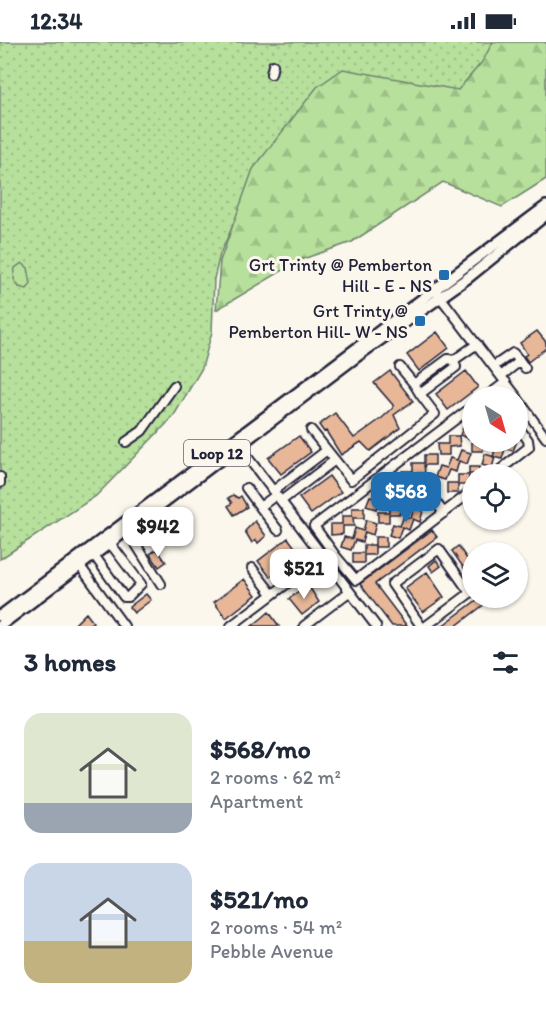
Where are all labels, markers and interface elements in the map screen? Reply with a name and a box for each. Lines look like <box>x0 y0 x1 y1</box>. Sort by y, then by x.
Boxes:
text: 12:34 <box>30 8 82 35</box>
place label: Grt Trinty @ Pemberton Hill - E - NS <box>249 254 432 297</box>
marker: Grt Trinty @ Pemberton Hill - E - NS <box>437 268 451 282</box>
place label: Grt Trinty @ Pemberton Hill- W - NS <box>228 300 408 343</box>
marker: Grt Trinty @ Pemberton Hill- W - NS <box>413 314 427 328</box>
north arrow <box>462 386 528 452</box>
map controls <box>462 386 528 608</box>
road number: Loop 12 <box>184 440 250 466</box>
button: locate <box>462 464 528 530</box>
pin: $568 <box>370 472 442 523</box>
text: $568 <box>385 479 427 503</box>
pin: $942 <box>122 507 194 558</box>
text: $942 <box>136 514 180 538</box>
button: layers <box>462 542 528 608</box>
pin: $521 <box>268 549 340 600</box>
text: $521 <box>284 556 324 580</box>
text: 3 homes <box>24 646 116 678</box>
icon: filters <box>489 646 522 679</box>
text: $568/mo <box>210 733 311 765</box>
icon: home <box>72 737 144 809</box>
text: 2 rooms · 62 m² <box>210 765 341 789</box>
text: Apartment <box>210 789 303 813</box>
text: $521/mo <box>210 883 309 915</box>
icon: home <box>72 887 144 959</box>
text: 2 rooms · 54 m² <box>210 915 342 939</box>
text: Pebble Avenue <box>210 939 333 963</box>

